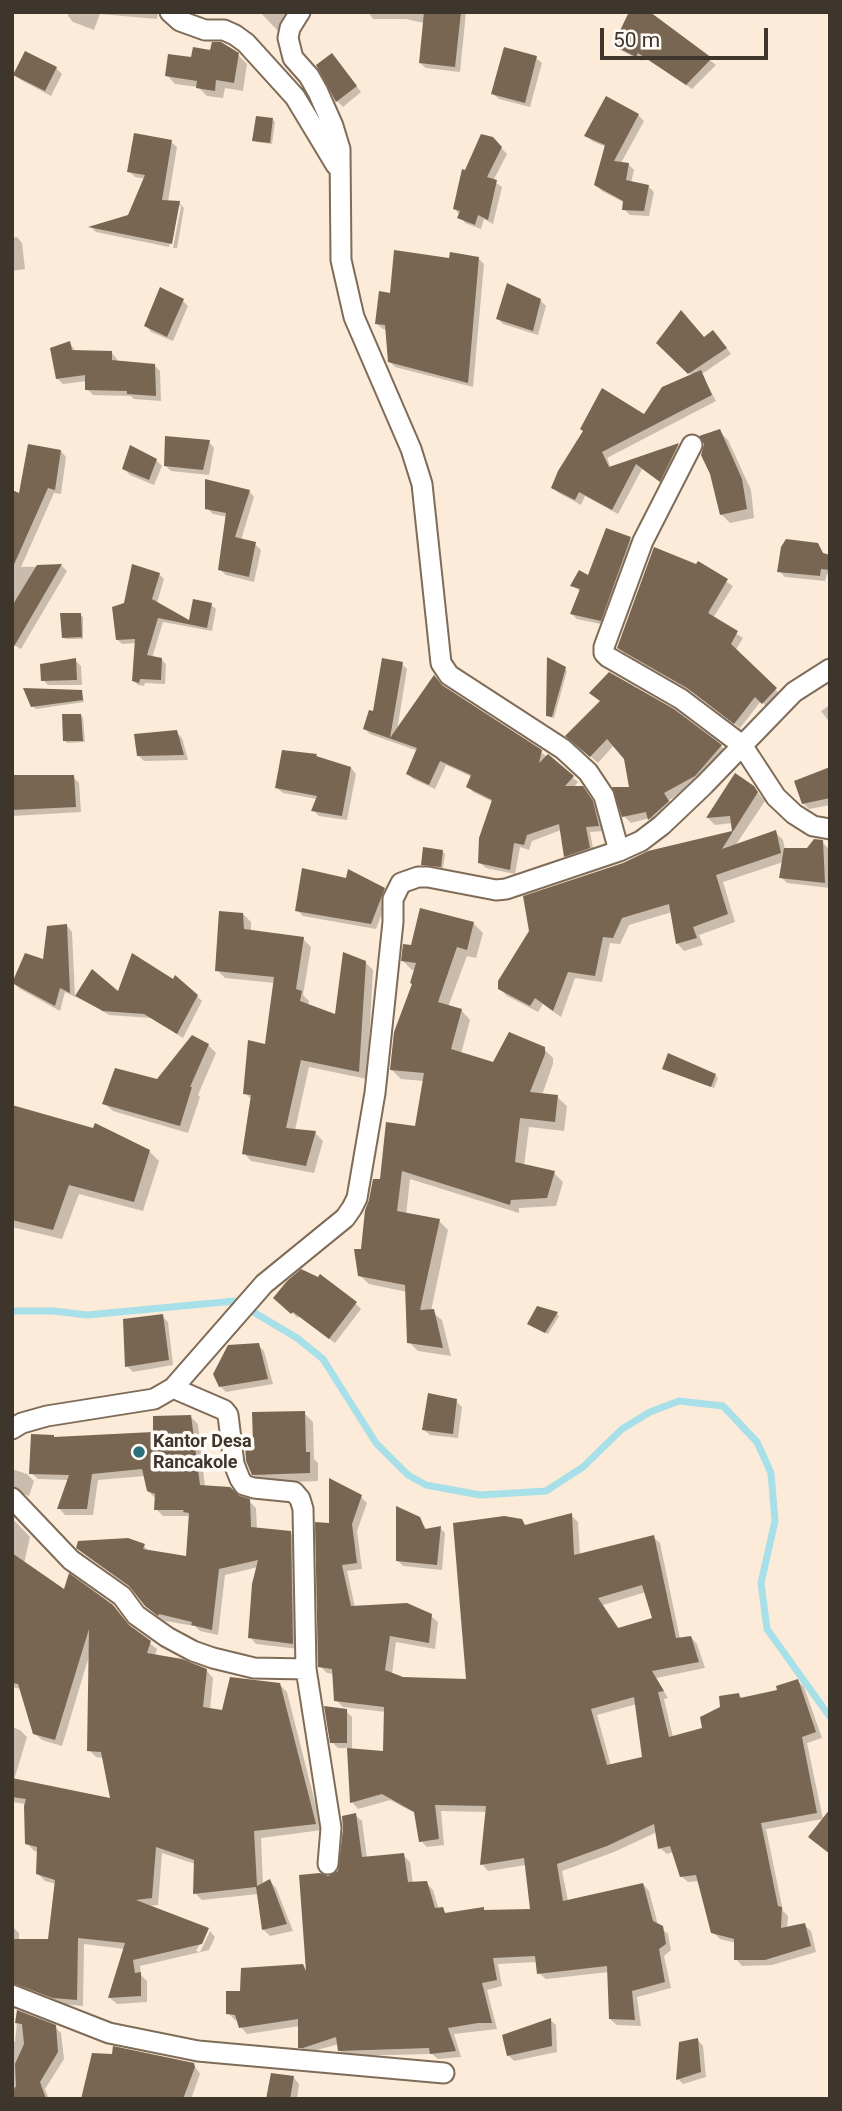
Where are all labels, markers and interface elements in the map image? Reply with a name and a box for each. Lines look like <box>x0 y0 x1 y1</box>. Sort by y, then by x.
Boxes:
scale bar <box>604 14 772 58</box>
text: 50 m <box>613 28 660 52</box>
place label: Kantor Desa Rancakole <box>153 1431 252 1474</box>
marker: Kantor Desa Rancakole <box>131 1444 147 1460</box>

